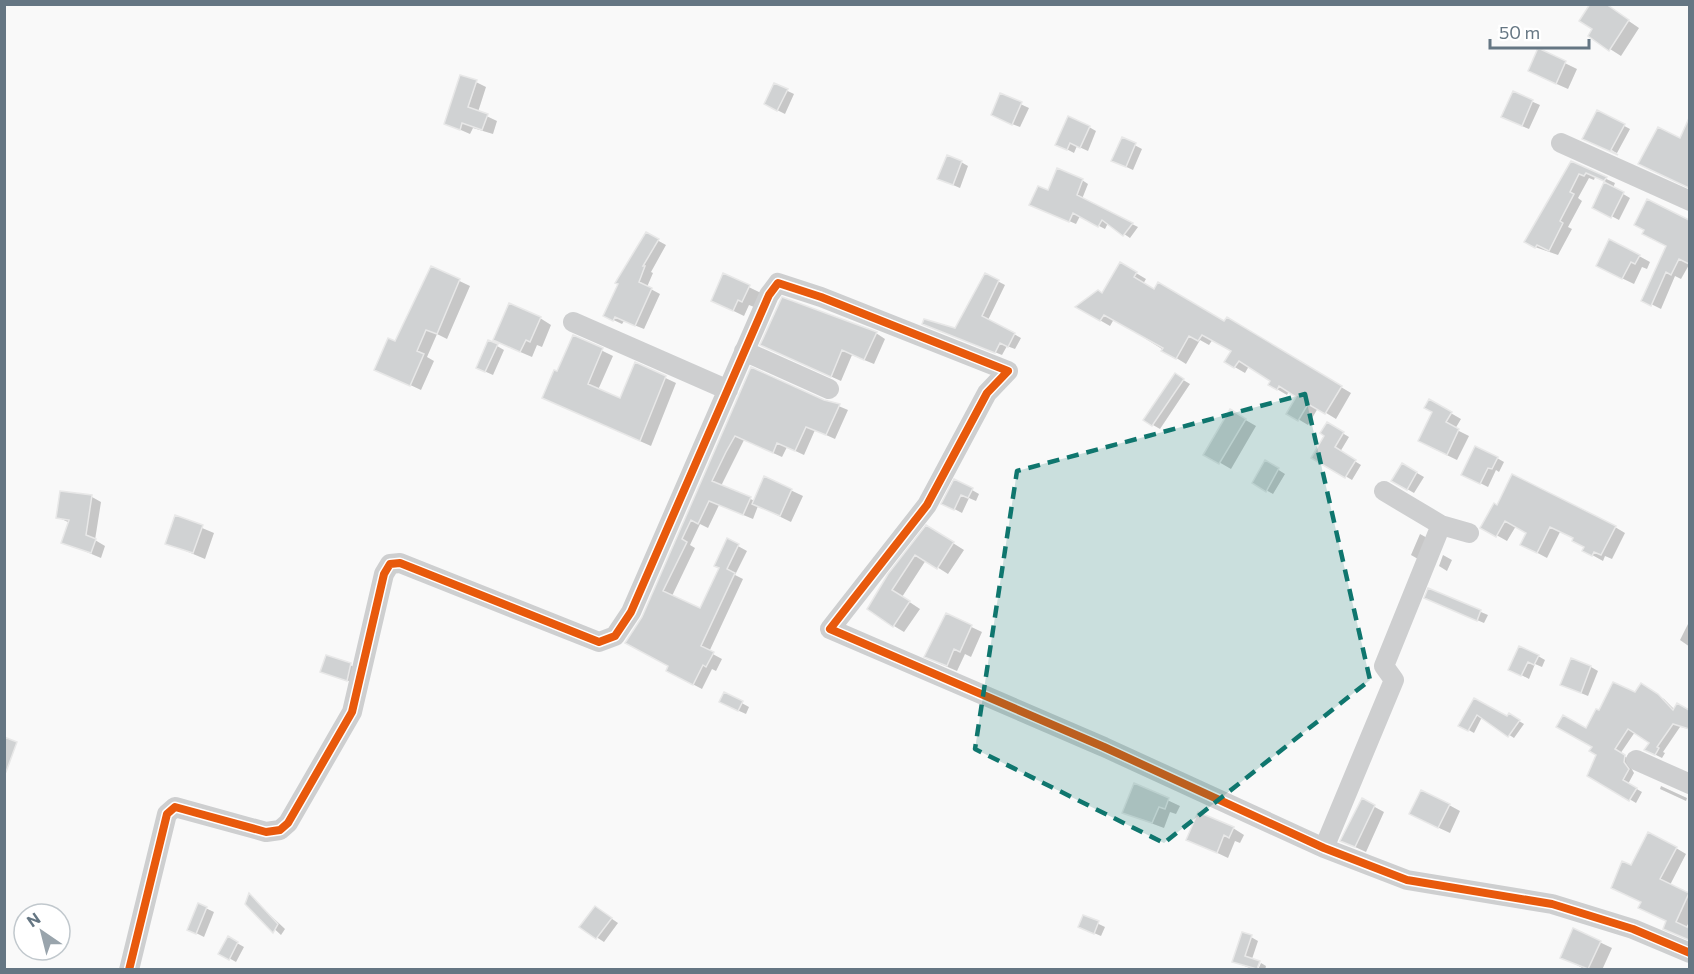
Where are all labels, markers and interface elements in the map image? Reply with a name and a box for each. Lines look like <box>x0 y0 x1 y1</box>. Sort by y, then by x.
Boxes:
scale bar <box>1490 12 1589 50</box>
text: 50 m <box>1499 21 1540 43</box>
north arrow <box>12 902 72 962</box>
text: N <box>23 908 43 931</box>

